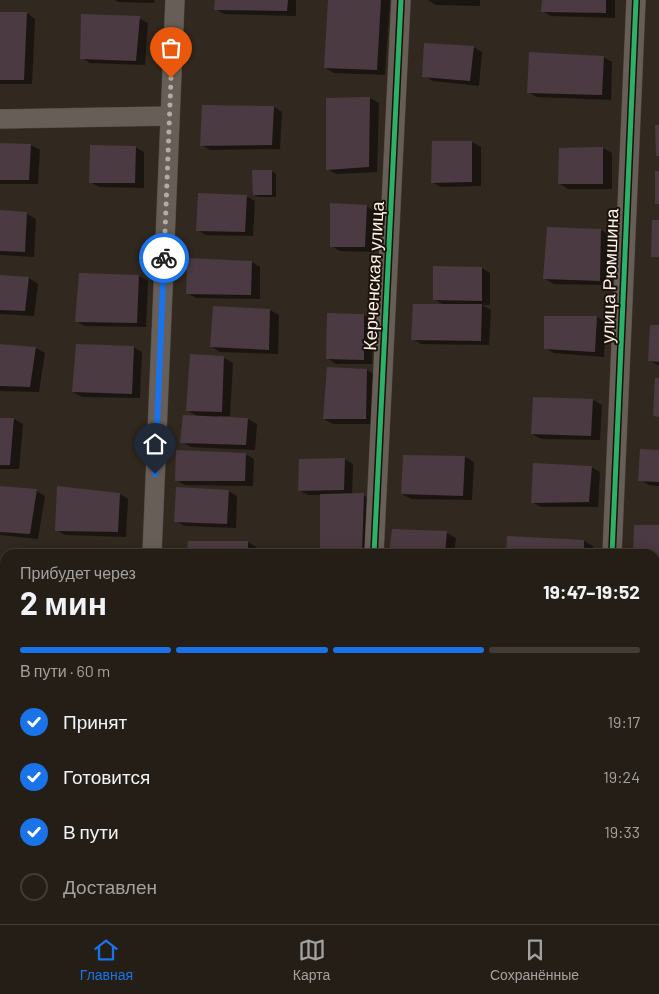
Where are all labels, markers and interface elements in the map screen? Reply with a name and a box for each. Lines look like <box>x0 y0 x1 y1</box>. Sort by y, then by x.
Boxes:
pin <box>150 27 192 78</box>
icon: bag <box>157 34 185 62</box>
street label: Керченская улица <box>358 200 388 351</box>
street label: улица Рюмшина <box>596 207 622 344</box>
courier <box>139 233 189 283</box>
icon: bike <box>150 244 178 272</box>
pin <box>134 423 176 474</box>
icon: home <box>141 430 169 458</box>
text: Прибудет через <box>20 563 136 582</box>
text: 19:47–19:52 <box>543 580 640 603</box>
text: 2 мин <box>20 583 107 621</box>
text: В пути · 60 m <box>20 661 110 680</box>
icon: check <box>20 708 48 736</box>
text: Принят <box>63 710 127 733</box>
text: 19:17 <box>607 712 640 731</box>
icon: check <box>20 763 48 791</box>
text: Готовится <box>63 765 150 788</box>
text: 19:24 <box>603 767 640 786</box>
icon: check <box>20 818 48 846</box>
text: В пути <box>63 820 119 843</box>
text: 19:33 <box>604 822 640 841</box>
text: Доставлен <box>63 875 157 898</box>
tab: Главная <box>80 936 133 983</box>
tab: Карта <box>293 936 330 983</box>
tab: Сохранённые <box>490 936 579 983</box>

